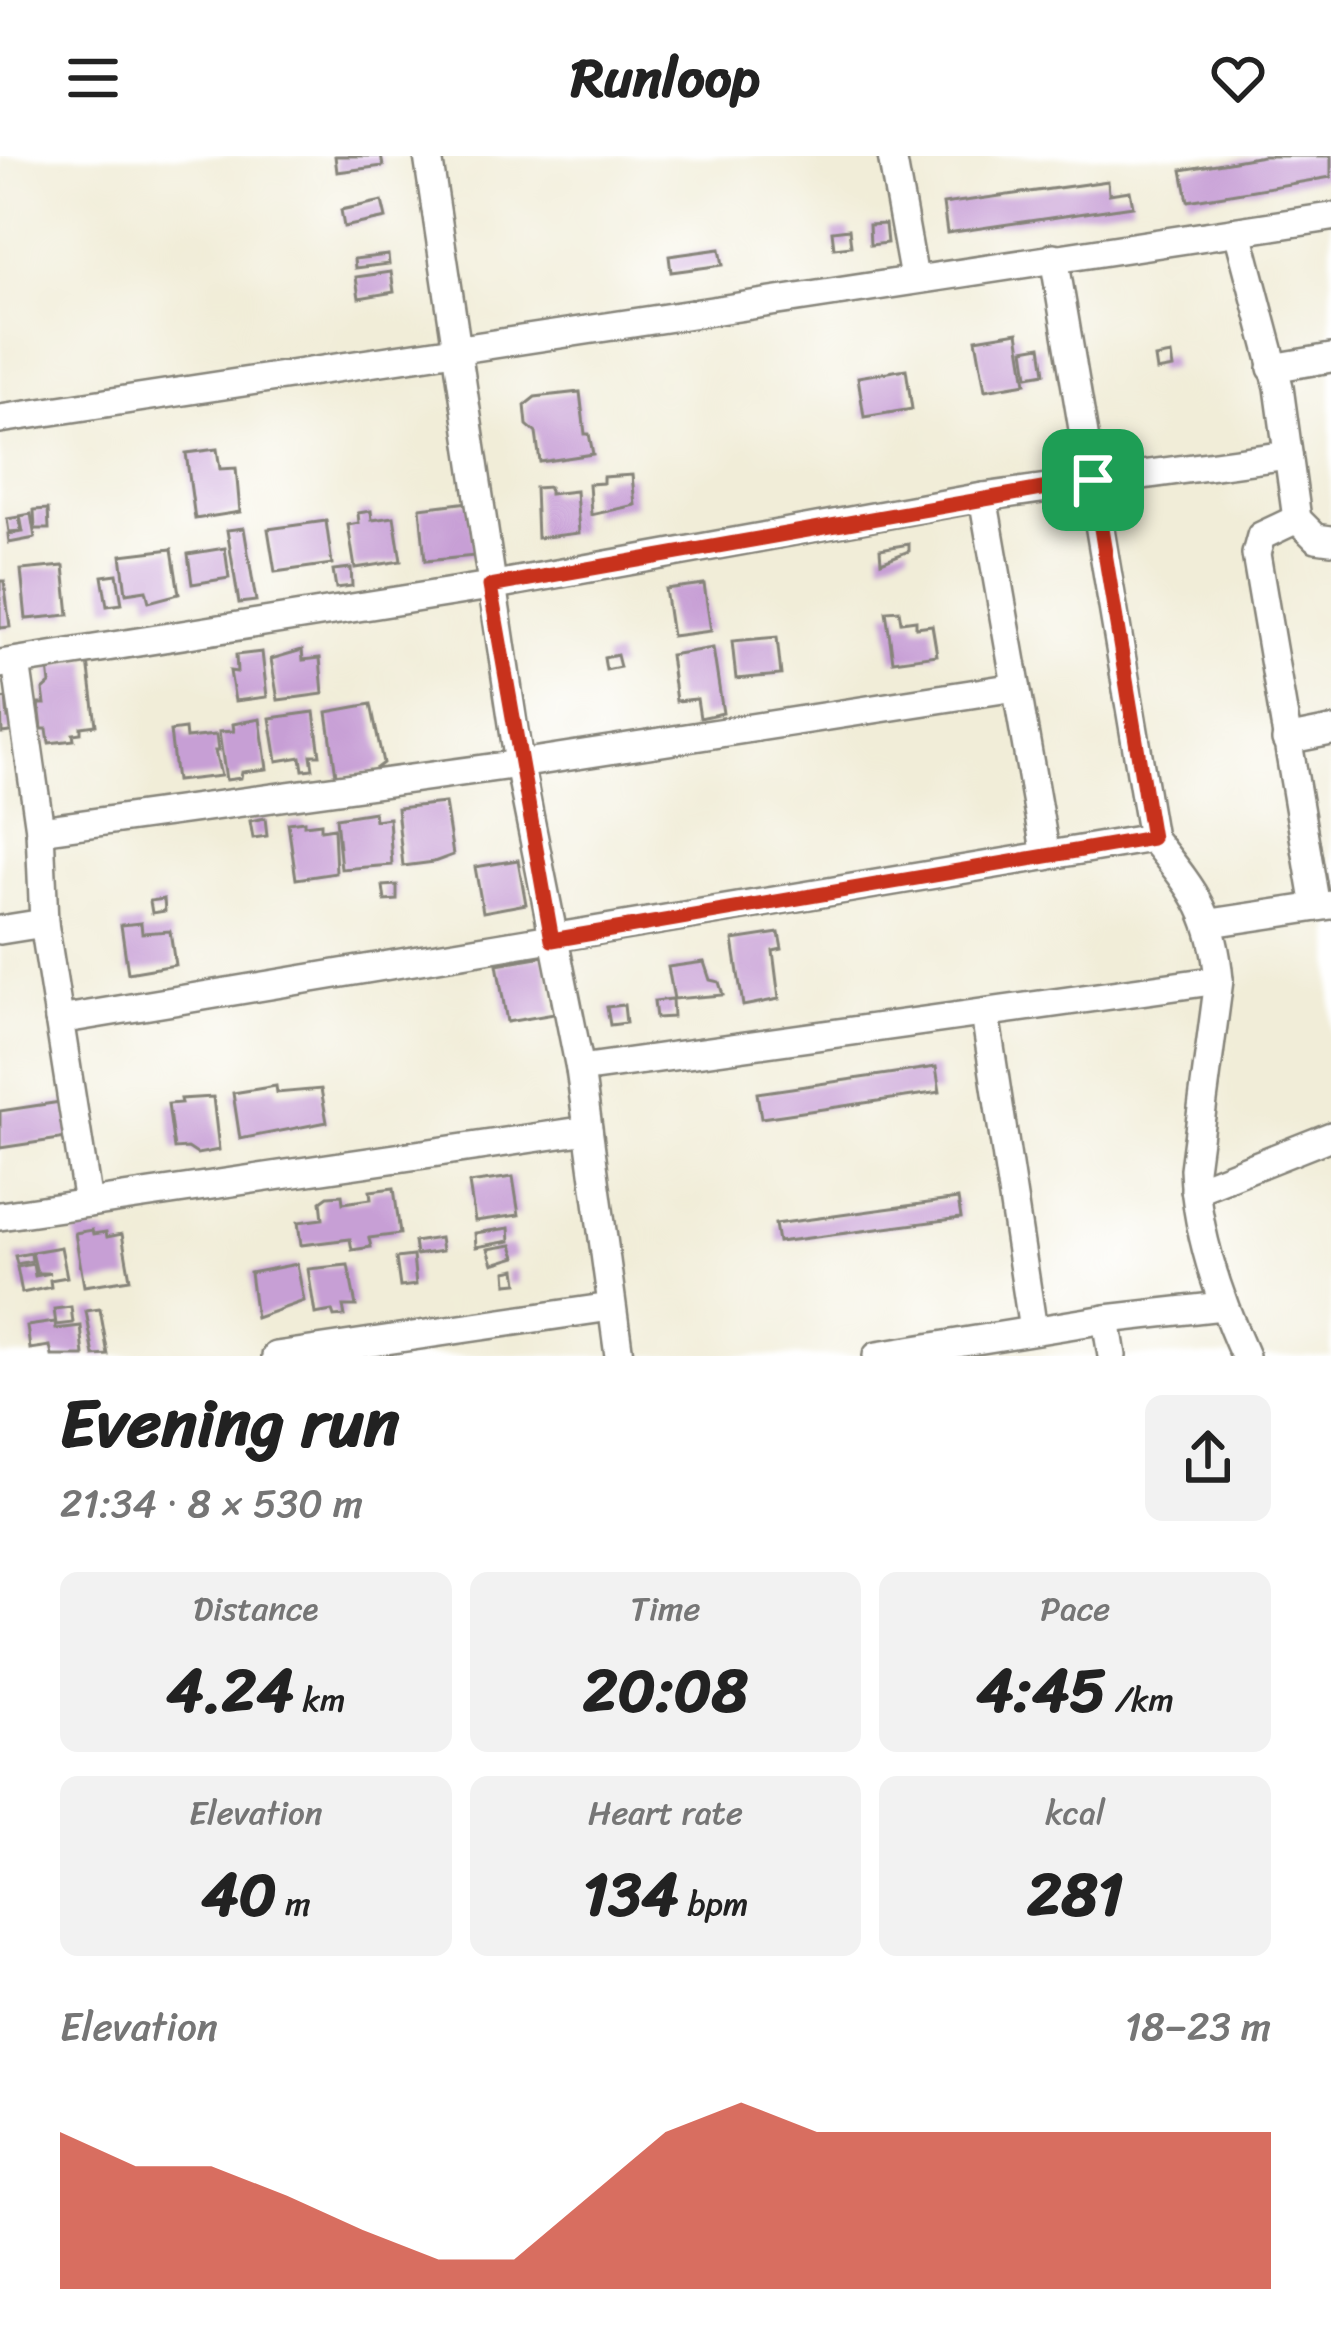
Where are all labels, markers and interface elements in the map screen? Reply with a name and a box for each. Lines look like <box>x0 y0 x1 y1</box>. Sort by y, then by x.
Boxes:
text: Runloop <box>571 30 760 126</box>
icon: menu <box>60 45 126 111</box>
icon: heart <box>1205 45 1271 111</box>
pin <box>1042 429 1144 531</box>
icon: arrive <box>1060 447 1126 513</box>
text: Evening run <box>60 1365 400 1482</box>
button: share <box>1145 1395 1271 1521</box>
text: 21:34 · 8 × 530 m <box>60 1469 363 1538</box>
text: Distance <box>193 1580 318 1638</box>
text: Time <box>631 1580 700 1638</box>
text: Pace <box>1040 1580 1110 1638</box>
text: 4.24 <box>166 1638 294 1744</box>
text: 20:08 <box>583 1638 748 1744</box>
text: 4:45 <box>976 1638 1106 1744</box>
text: km <box>294 1671 345 1729</box>
text: /km <box>1106 1671 1174 1729</box>
text: Elevation <box>189 1784 323 1842</box>
text: Heart rate <box>588 1784 743 1842</box>
text: kcal <box>1045 1784 1105 1842</box>
text: 40 <box>201 1842 277 1948</box>
text: 134 <box>583 1842 679 1948</box>
text: 281 <box>1027 1842 1123 1948</box>
text: m <box>277 1875 311 1933</box>
text: bpm <box>679 1875 748 1933</box>
text: Elevation <box>60 1992 218 2061</box>
text: 18–23 m <box>1125 1992 1271 2061</box>

